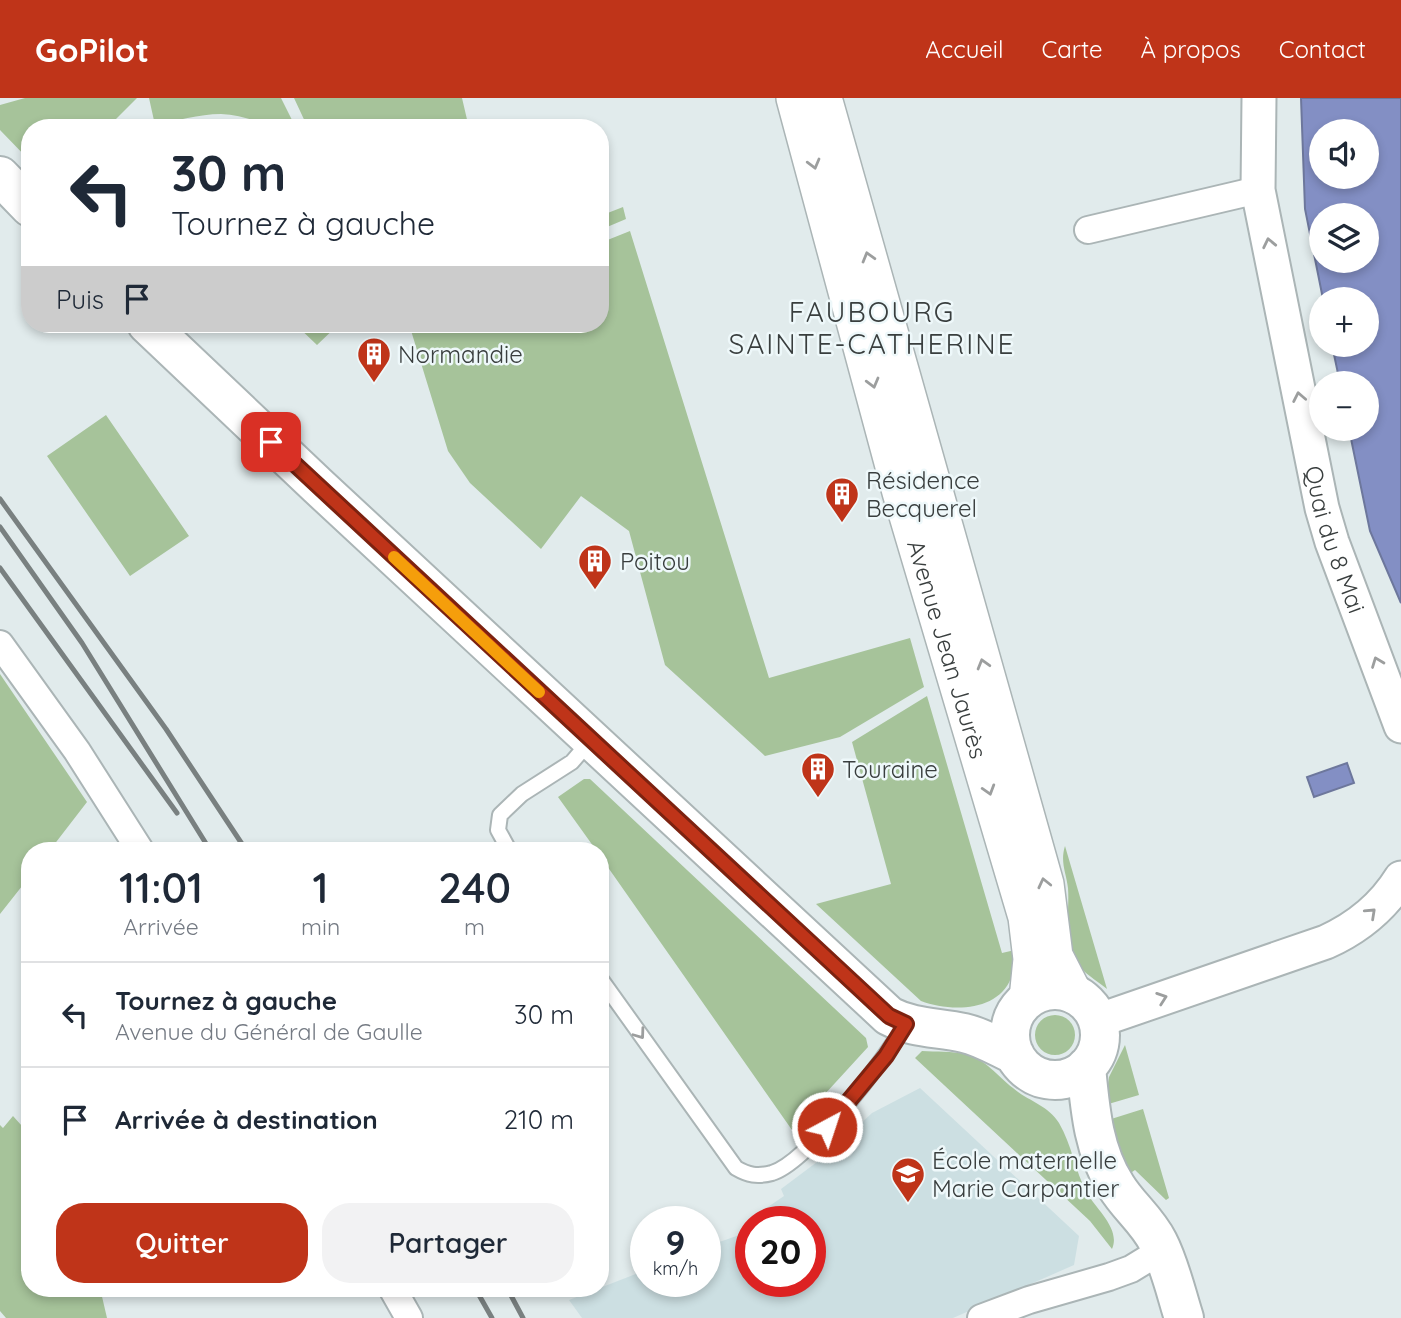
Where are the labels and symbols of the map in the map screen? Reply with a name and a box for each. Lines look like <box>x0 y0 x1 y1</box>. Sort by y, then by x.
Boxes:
one-way arrow <box>805 157 820 169</box>
one-way arrow <box>1262 237 1277 249</box>
one-way arrow <box>862 251 876 263</box>
district label: FAUBOURG SAINTE-CATHERINE <box>729 294 1016 361</box>
building icon: Normandie <box>355 335 393 384</box>
place label: Normandie <box>398 339 523 369</box>
one-way arrow <box>865 377 879 389</box>
one-way arrow <box>1293 391 1308 403</box>
pin <box>241 412 301 472</box>
street label: Quai du 8 Mai <box>1299 463 1372 617</box>
place label: Résidence Becquerel <box>866 465 980 523</box>
building icon: Résidence Becquerel <box>823 475 861 524</box>
street label: Avenue Jean Jaurès <box>901 536 994 762</box>
building icon: Poitou <box>576 542 614 591</box>
place label: Poitou <box>620 546 690 576</box>
one-way arrow <box>1371 656 1385 668</box>
one-way arrow <box>976 659 991 671</box>
building icon: Touraine <box>799 750 837 799</box>
place label: Touraine <box>842 754 938 784</box>
one-way arrow <box>981 784 996 796</box>
one-way arrow <box>1038 878 1052 890</box>
one-way arrow <box>1363 909 1376 921</box>
one-way arrow <box>1155 992 1167 1006</box>
one-way arrow <box>632 1026 644 1039</box>
position arrow <box>790 1090 864 1164</box>
place label: École maternelle Marie Carpantier <box>932 1145 1119 1203</box>
school or university icon: École maternelle Marie Carpantier <box>889 1155 927 1204</box>
speed limit sign: 20 <box>735 1206 826 1297</box>

